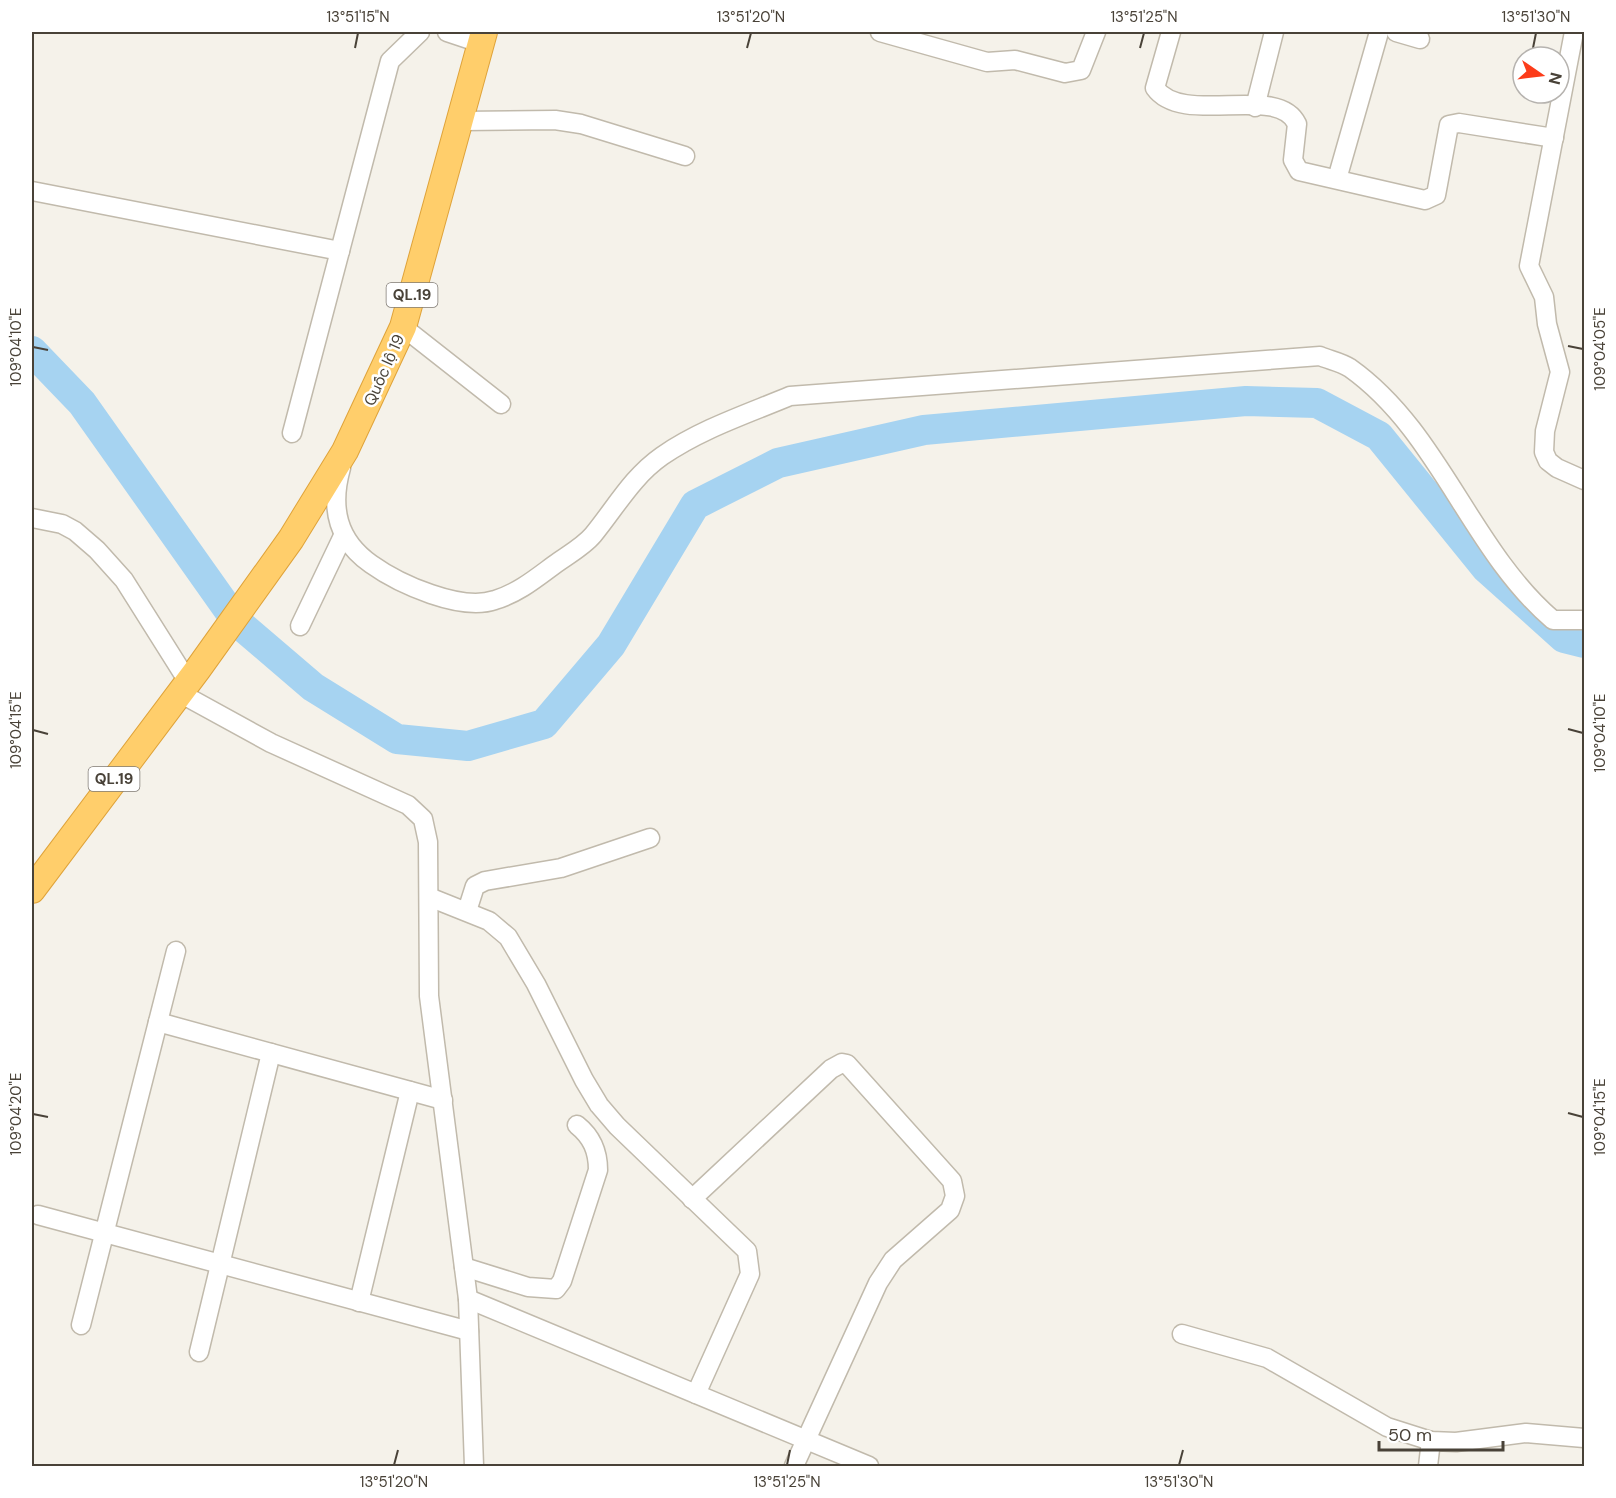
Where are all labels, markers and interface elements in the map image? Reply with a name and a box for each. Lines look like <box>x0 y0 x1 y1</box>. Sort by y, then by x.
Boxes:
text: 13°51'15"N <box>326 7 390 27</box>
text: 13°51'20"N <box>717 7 785 27</box>
text: 13°51'25"N <box>1110 7 1178 27</box>
text: 13°51'30"N <box>1502 7 1570 27</box>
north arrow <box>1511 45 1571 105</box>
text: N <box>1543 70 1567 87</box>
road number: QL.19 <box>386 283 438 307</box>
text: 109°04'10"E <box>6 307 26 387</box>
text: 109°04'05"E <box>1590 307 1610 391</box>
street label: Quốc lộ 19 <box>359 331 409 409</box>
text: 109°04'15"E <box>6 691 26 769</box>
text: 109°04'10"E <box>1590 693 1610 773</box>
road number: QL.19 <box>88 767 140 791</box>
text: 109°04'20"E <box>6 1073 26 1155</box>
text: 109°04'15"E <box>1590 1078 1610 1156</box>
scale bar <box>1379 1414 1504 1452</box>
text: 50 m <box>1388 1423 1432 1447</box>
text: 13°51'20"N <box>360 1472 428 1492</box>
text: 13°51'25"N <box>753 1472 821 1492</box>
text: 13°51'30"N <box>1145 1472 1213 1492</box>

